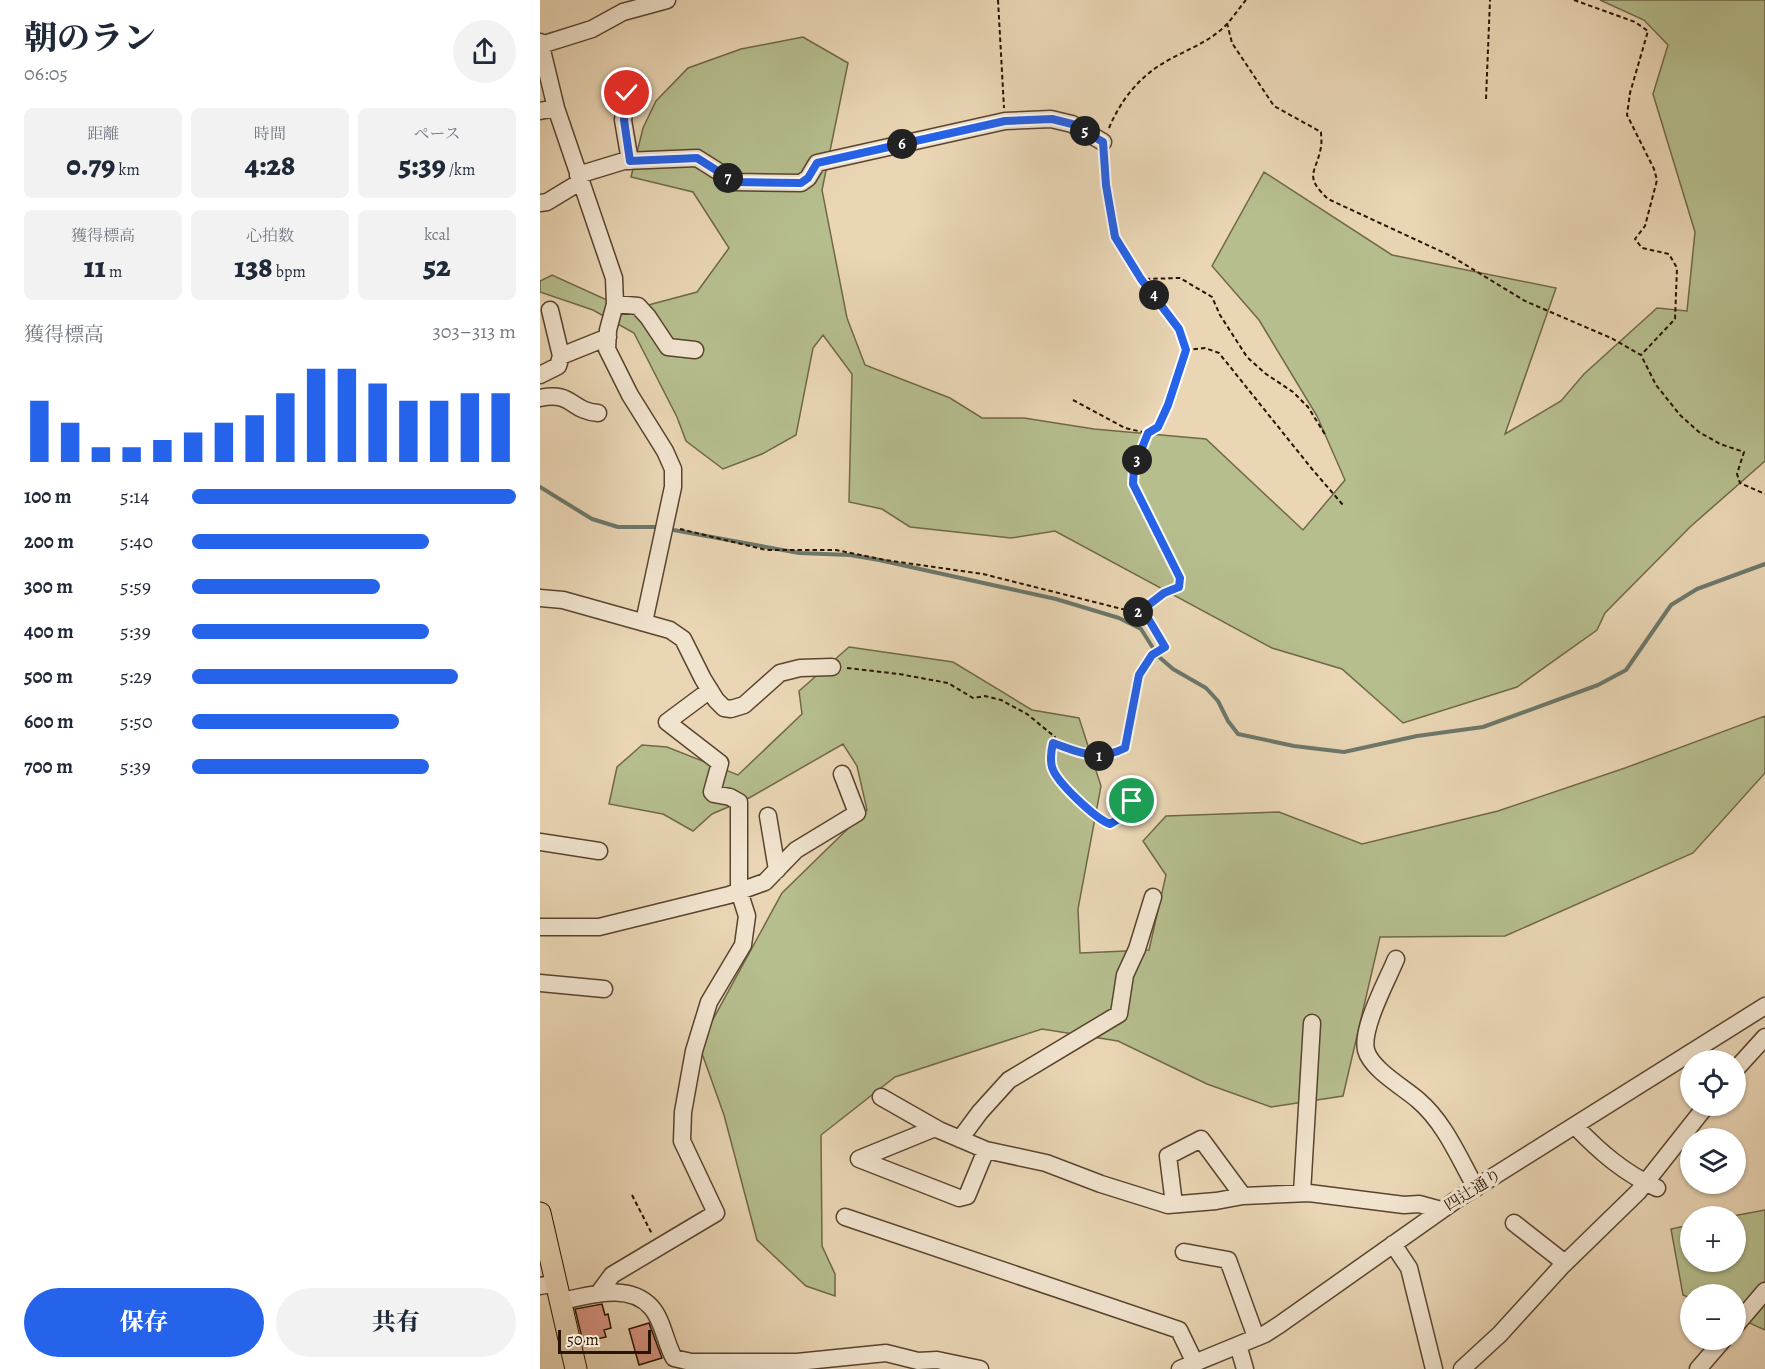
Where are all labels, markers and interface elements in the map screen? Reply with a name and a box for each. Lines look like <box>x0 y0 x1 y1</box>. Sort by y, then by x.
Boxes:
text: 朝のラン <box>24 15 156 60</box>
button: share <box>453 20 516 83</box>
text: 06:05 <box>24 60 68 87</box>
pin <box>601 67 652 118</box>
icon: check <box>610 76 643 109</box>
pin: 5 <box>1070 116 1100 146</box>
text: 5 <box>1082 120 1088 142</box>
text: 距離 <box>87 123 119 145</box>
text: 時間 <box>254 123 286 145</box>
text: ペース <box>413 123 461 145</box>
pin: 6 <box>887 129 917 159</box>
text: 6 <box>898 133 906 155</box>
text: 0.79 <box>66 145 115 185</box>
text: 4:28 <box>245 145 295 185</box>
text: 5:39 <box>399 145 446 185</box>
text: km <box>115 159 140 181</box>
text: /km <box>446 159 475 181</box>
pin: 7 <box>713 163 743 193</box>
text: 7 <box>725 167 731 189</box>
text: kcal <box>424 224 450 246</box>
text: 獲得標高 <box>71 225 135 247</box>
text: 心拍数 <box>246 225 294 247</box>
text: 52 <box>423 246 451 286</box>
text: 11 <box>84 247 106 287</box>
text: 138 <box>234 247 273 287</box>
text: m <box>106 261 122 283</box>
text: bpm <box>273 261 306 283</box>
pin: 4 <box>1139 280 1169 310</box>
text: 4 <box>1150 284 1158 306</box>
text: 303–313 m <box>432 318 516 345</box>
text: 獲得標高 <box>24 321 104 348</box>
pin: 3 <box>1122 445 1152 475</box>
text: 3 <box>1134 449 1140 471</box>
text: 100 m <box>24 483 72 510</box>
text: 5:14 <box>120 483 149 510</box>
text: 200 m <box>24 528 74 555</box>
text: 5:40 <box>120 528 153 555</box>
text: 300 m <box>24 573 73 600</box>
text: 5:59 <box>120 573 151 600</box>
pin: 2 <box>1123 597 1153 627</box>
text: 2 <box>1134 601 1142 623</box>
text: 400 m <box>24 618 74 645</box>
text: 5:39 <box>120 618 151 645</box>
text: 500 m <box>24 663 73 690</box>
text: 5:29 <box>120 663 152 690</box>
text: 600 m <box>24 708 74 735</box>
text: 5:50 <box>120 708 153 735</box>
pin: 1 <box>1084 741 1114 771</box>
text: 1 <box>1096 745 1102 767</box>
text: 700 m <box>24 753 73 780</box>
text: 5:39 <box>120 753 151 780</box>
pin <box>1106 775 1157 826</box>
icon: arrive <box>1115 784 1148 817</box>
map controls <box>1680 1050 1746 1350</box>
button: locate <box>1680 1050 1746 1116</box>
button: layers <box>1680 1128 1746 1194</box>
street label: 四辻通り <box>1440 1164 1506 1216</box>
button: + <box>1680 1206 1746 1272</box>
button: − <box>1680 1284 1746 1350</box>
button: 保存 <box>24 1288 264 1357</box>
button: 共有 <box>276 1288 516 1357</box>
scale bar <box>558 1327 651 1354</box>
text: 50 m <box>567 1329 599 1351</box>

